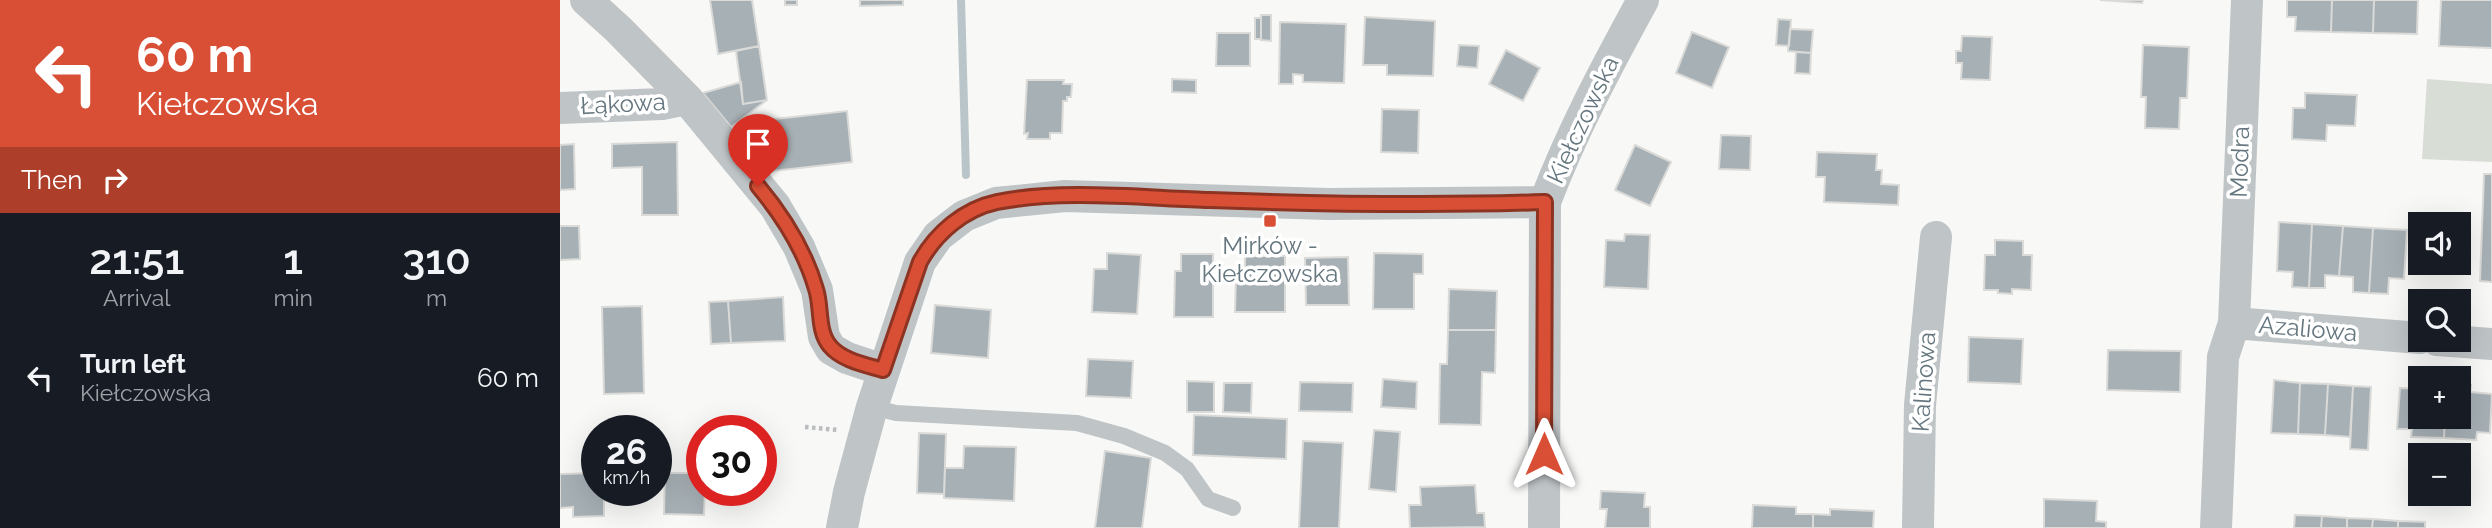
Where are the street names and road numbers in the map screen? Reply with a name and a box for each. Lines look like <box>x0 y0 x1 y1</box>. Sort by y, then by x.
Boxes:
street label: Kiełczowska <box>1540 52 1625 188</box>
street label: Łąkowa <box>580 87 666 120</box>
street label: Modra <box>2224 126 2255 198</box>
street label: Azaliowa <box>2257 310 2359 347</box>
street label: Kalinowa <box>1906 331 1941 433</box>

